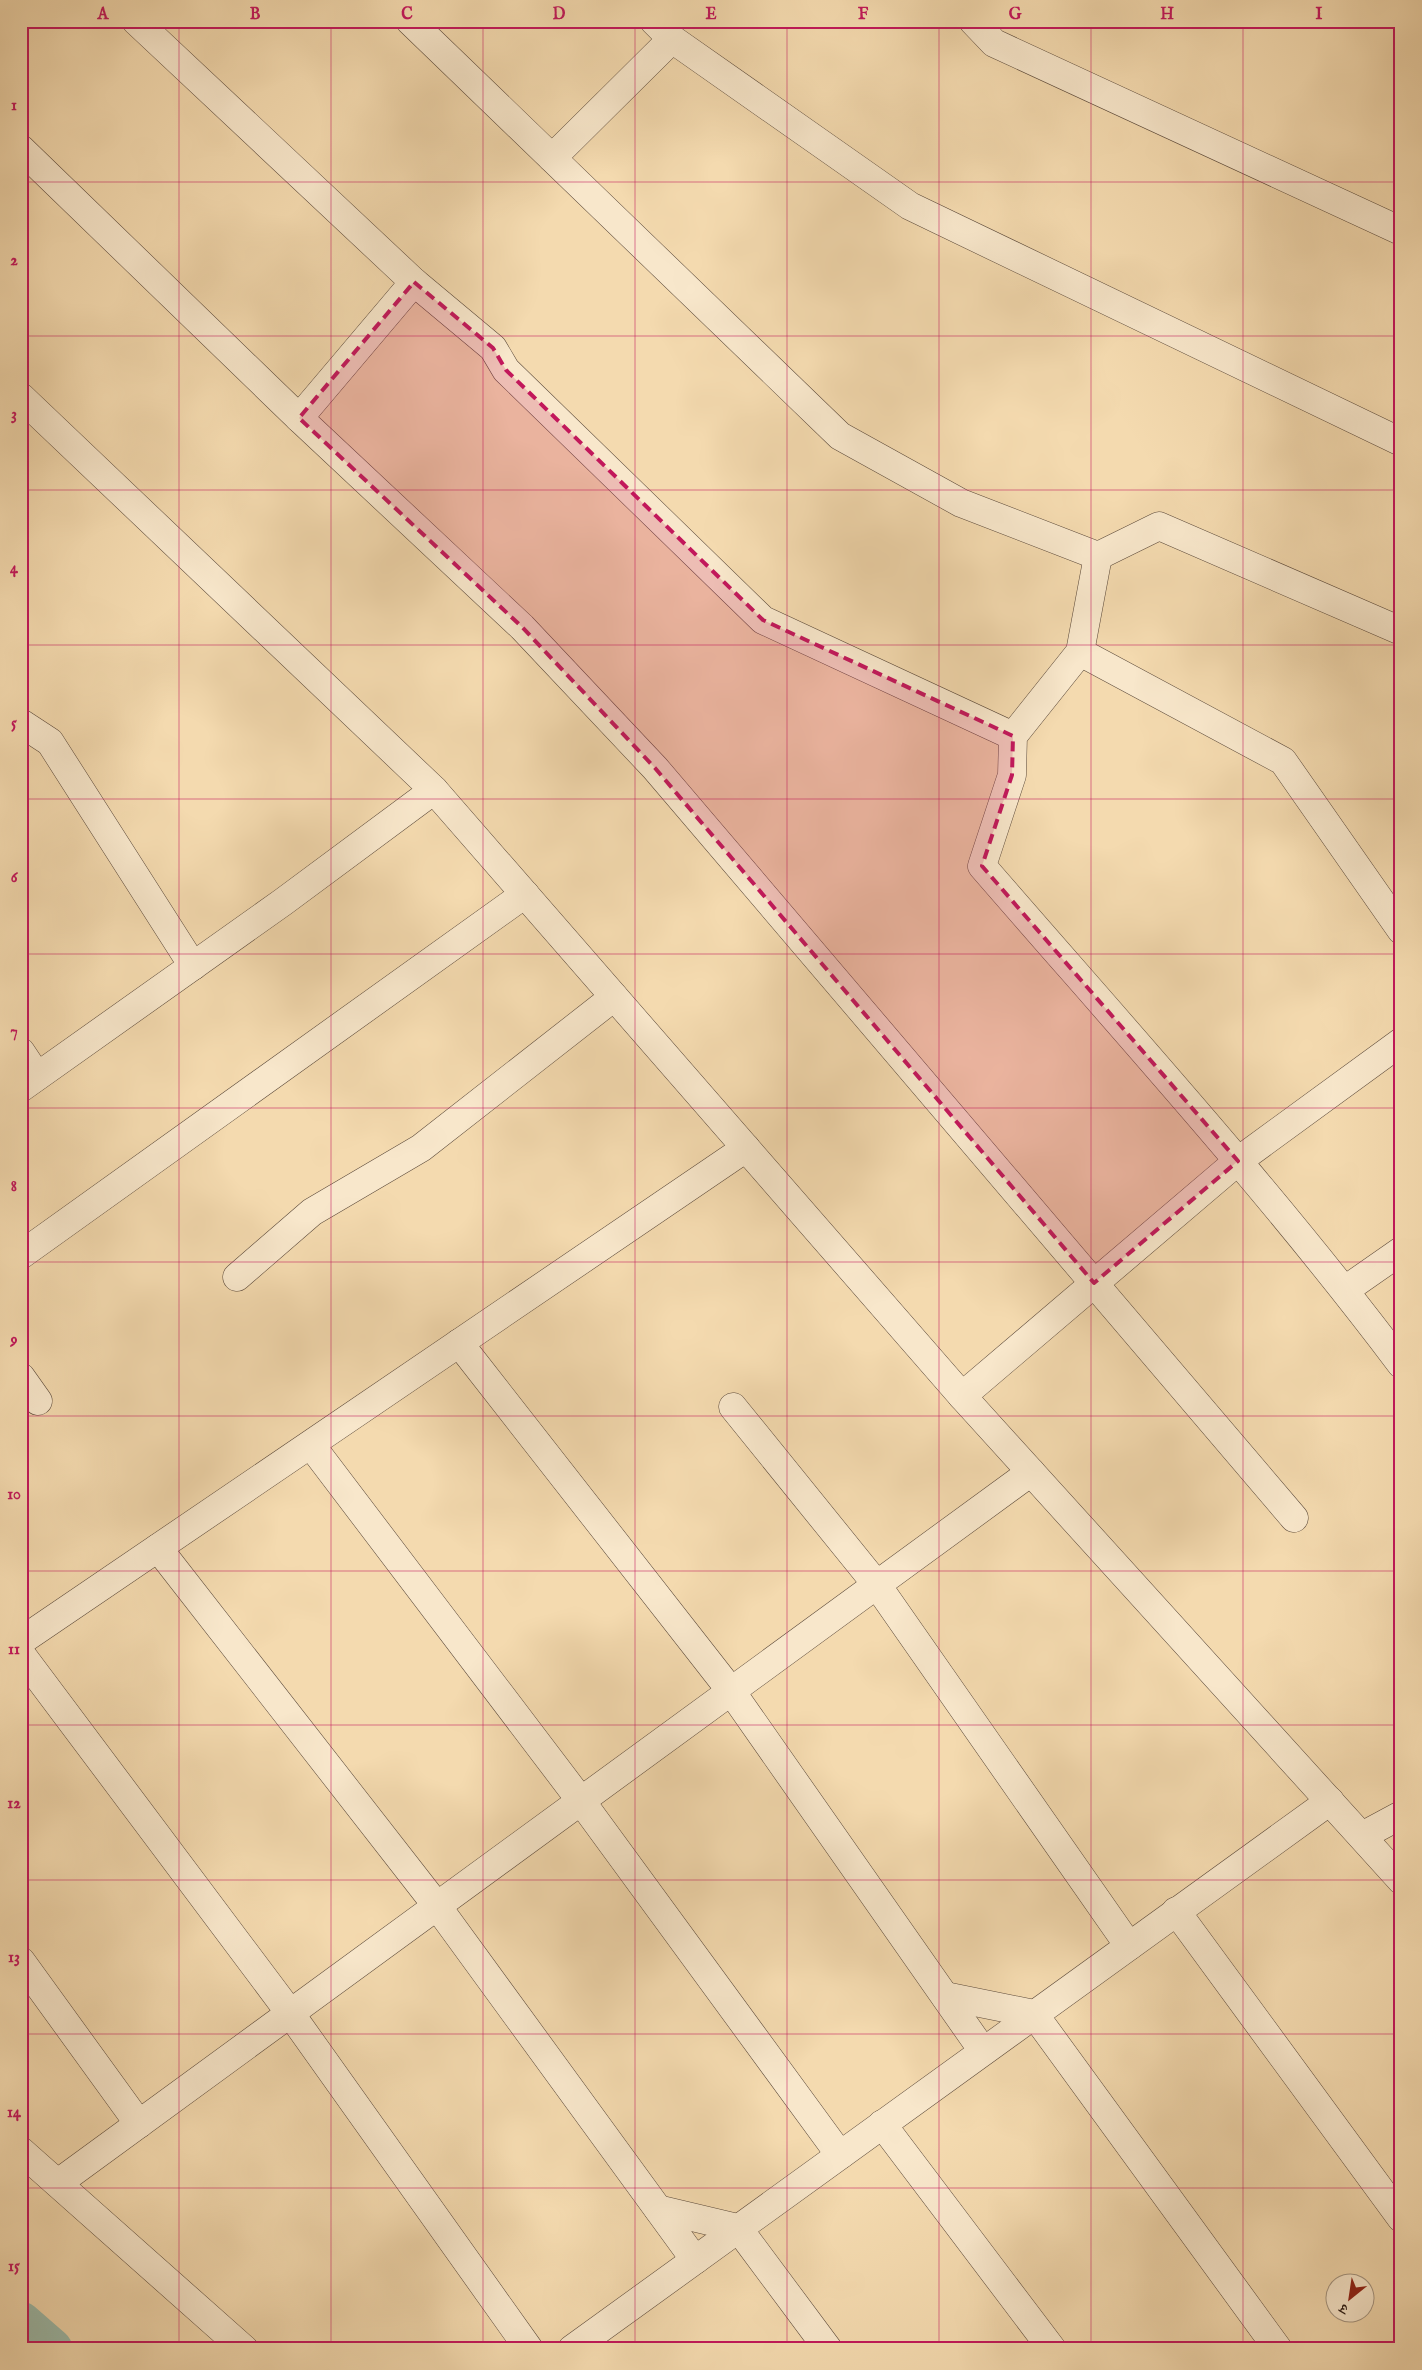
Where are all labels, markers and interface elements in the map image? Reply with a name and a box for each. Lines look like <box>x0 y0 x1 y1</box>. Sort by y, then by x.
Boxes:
text: A <box>97 5 110 25</box>
text: B <box>250 5 261 25</box>
text: C <box>401 5 413 25</box>
text: D <box>553 5 566 25</box>
text: E <box>705 5 717 25</box>
text: F <box>858 5 869 25</box>
text: G <box>1009 5 1022 25</box>
text: H <box>1160 5 1174 25</box>
text: I <box>1316 5 1323 25</box>
text: 1 <box>11 96 17 116</box>
text: 2 <box>10 251 18 271</box>
text: 3 <box>11 405 17 425</box>
text: 4 <box>10 559 19 579</box>
text: 5 <box>11 714 17 734</box>
text: 6 <box>11 868 19 888</box>
text: 7 <box>10 1022 18 1042</box>
text: 8 <box>11 1177 17 1197</box>
text: 9 <box>10 1331 18 1351</box>
text: 10 <box>7 1485 21 1505</box>
text: 11 <box>8 1640 20 1660</box>
text: 12 <box>7 1794 21 1814</box>
text: 13 <box>8 1948 20 1968</box>
text: 14 <box>7 2103 22 2123</box>
text: 15 <box>8 2257 20 2277</box>
north arrow <box>1324 2272 1374 2322</box>
text: उ <box>1336 2298 1352 2318</box>

